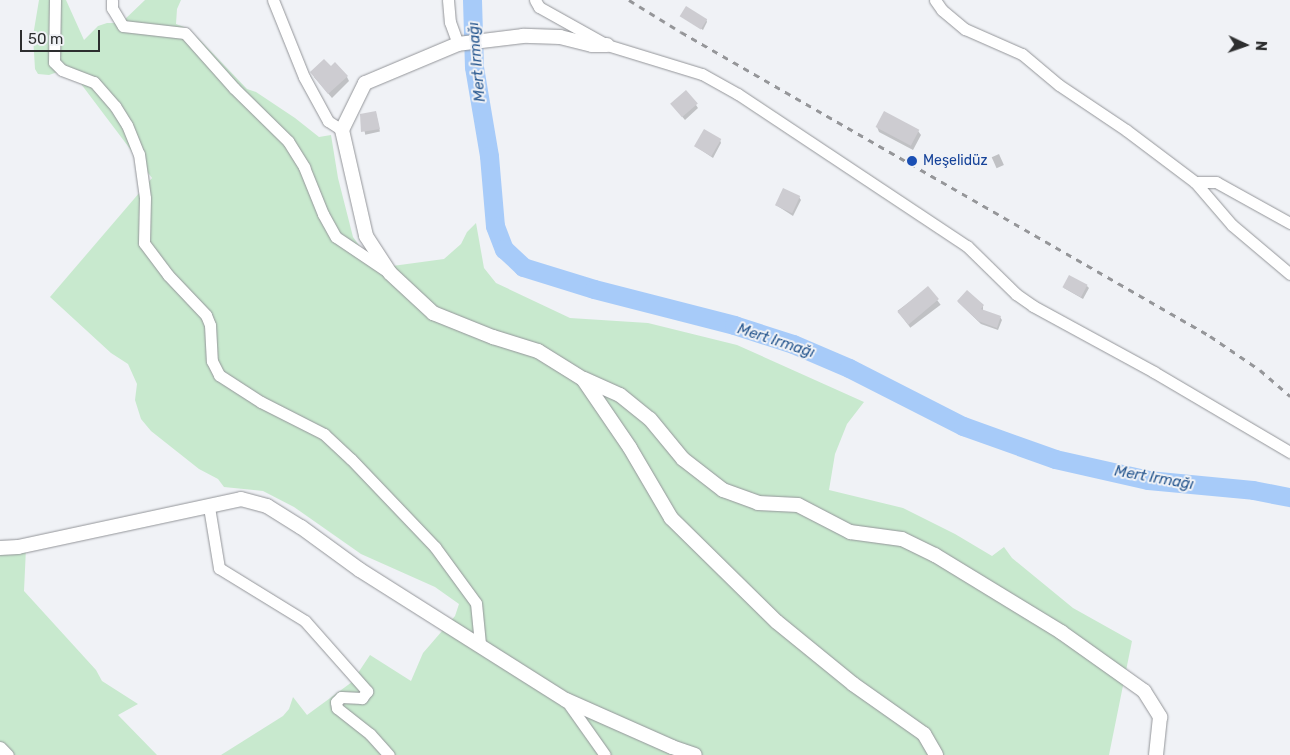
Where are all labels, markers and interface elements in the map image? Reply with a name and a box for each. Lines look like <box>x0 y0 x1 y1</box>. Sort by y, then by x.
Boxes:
scale bar <box>22 20 102 52</box>
north arrow <box>1220 20 1270 70</box>
water label: Mert Irmağı <box>465 21 489 103</box>
text: 50 m <box>28 30 63 48</box>
text: N <box>1252 40 1269 51</box>
place label: Meşelidüz <box>923 153 988 169</box>
marker: Meşelidüz <box>905 154 919 168</box>
water label: Mert Irmağı <box>735 320 817 362</box>
water label: Mert Irmağı <box>1113 462 1195 494</box>

